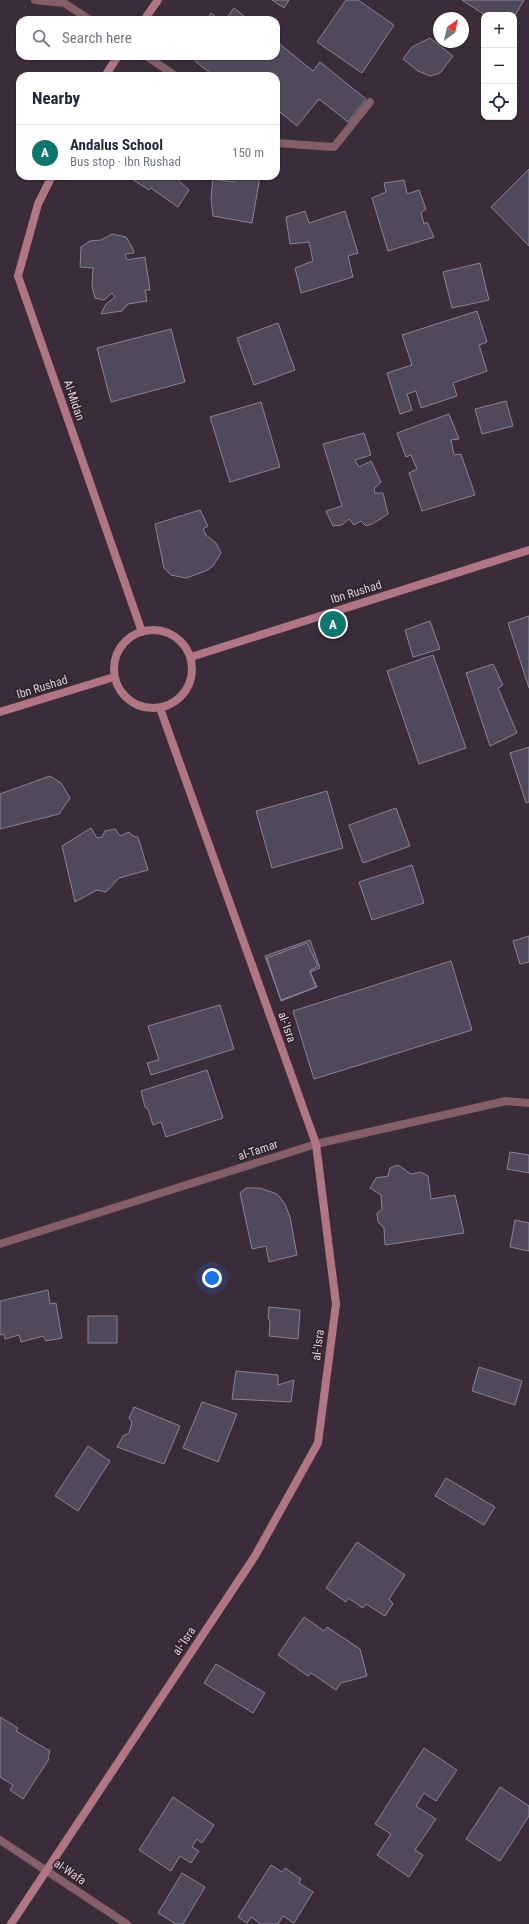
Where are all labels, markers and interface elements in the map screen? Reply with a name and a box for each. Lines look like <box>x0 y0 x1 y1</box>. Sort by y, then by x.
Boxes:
north arrow <box>433 12 469 48</box>
map controls <box>481 12 517 120</box>
button: + <box>481 12 517 48</box>
search box <box>16 16 280 60</box>
icon: search <box>30 27 52 49</box>
text: Search here <box>62 29 132 47</box>
button: − <box>481 48 517 84</box>
button: locate <box>481 84 517 120</box>
text: Nearby <box>32 88 80 108</box>
text: Andalus School <box>70 136 163 154</box>
text: A <box>41 145 49 160</box>
text: 150 m <box>232 145 264 160</box>
text: Bus stop · Ibn Rushad <box>70 154 181 169</box>
street label: Al-Midan <box>61 378 88 422</box>
street label: Ibn Rushad <box>329 578 383 606</box>
pin: A <box>320 609 346 639</box>
street label: Ibn Rushad <box>15 673 69 701</box>
street label: al-'Isra <box>275 1010 299 1044</box>
street label: al-Tamar <box>236 1137 280 1163</box>
your location <box>202 1268 222 1288</box>
street label: al-'Isra <box>309 1328 327 1361</box>
street label: al-'Isra <box>169 1624 199 1658</box>
street label: al-Wafa <box>51 1856 89 1888</box>

